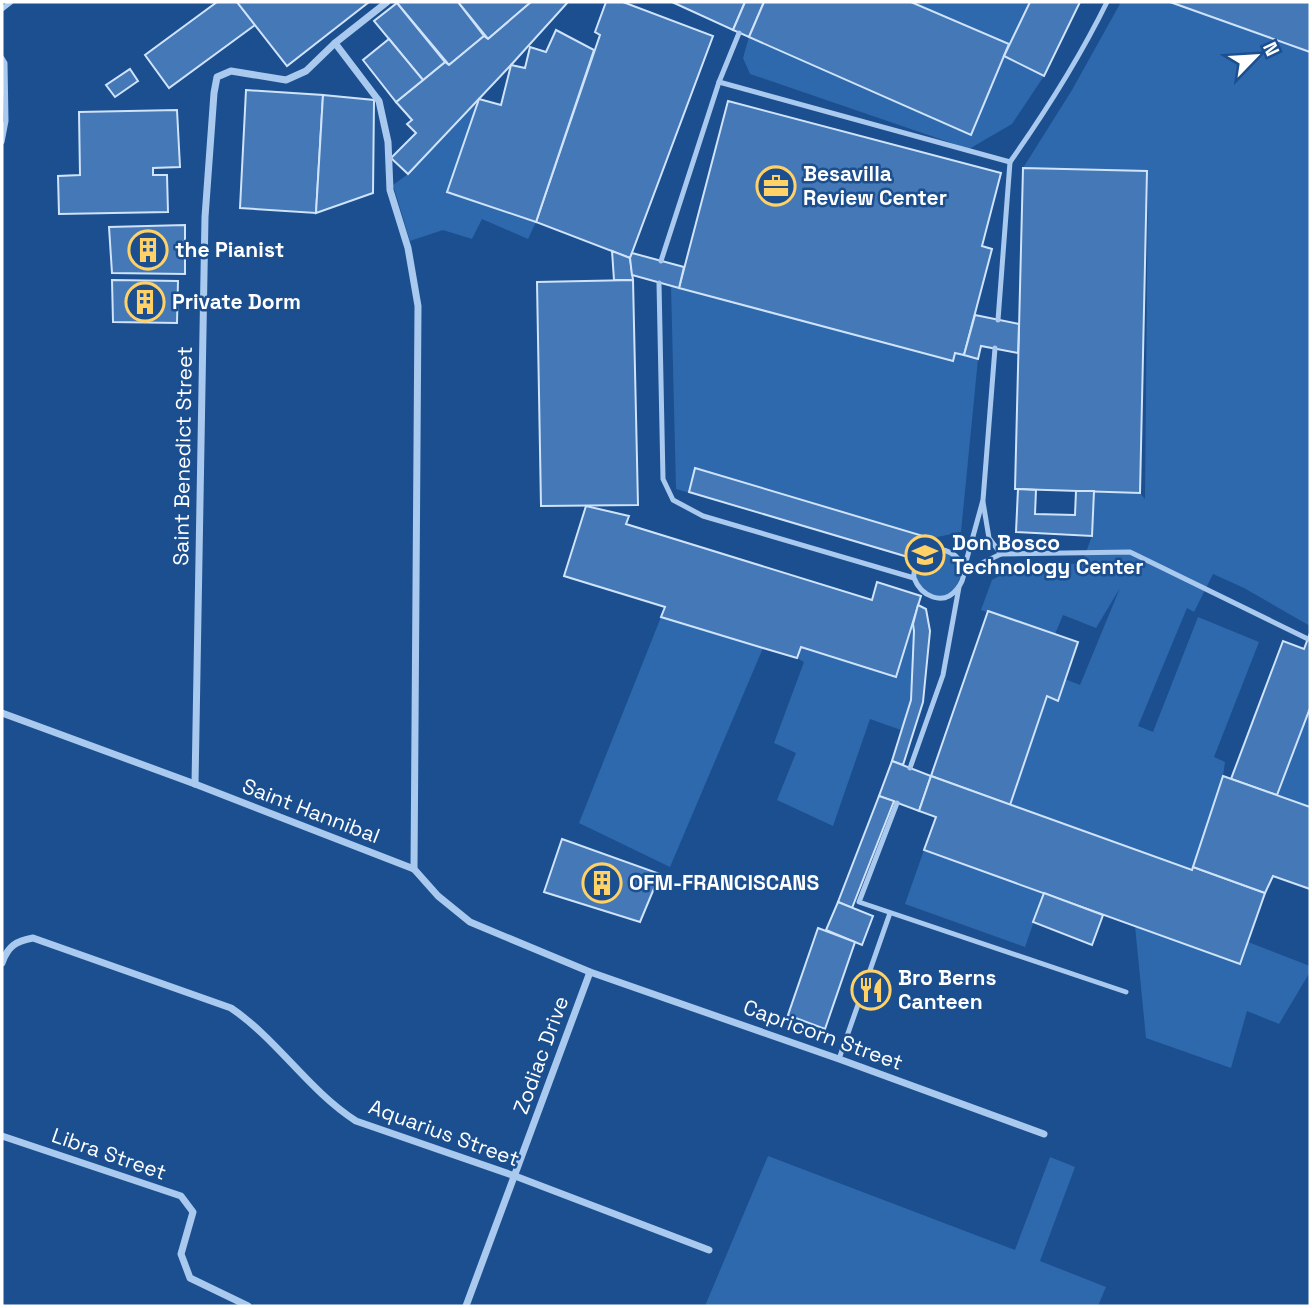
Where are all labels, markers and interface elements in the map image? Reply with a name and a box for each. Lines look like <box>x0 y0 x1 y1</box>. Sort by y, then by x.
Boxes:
north arrow <box>1221 21 1291 91</box>
text: N <box>1257 38 1285 60</box>
place label: Besavilla Review Center <box>803 160 947 211</box>
office icon: Besavilla Review Center <box>755 165 797 207</box>
building icon: the Pianist <box>127 229 169 271</box>
place label: the Pianist <box>175 236 284 263</box>
building icon: Private Dorm <box>124 281 166 323</box>
place label: Private Dorm <box>172 288 301 315</box>
street label: Saint Benedict Street <box>167 346 198 566</box>
place label: Don Bosco Technology Center <box>952 529 1144 580</box>
school or university icon: Don Bosco Technology Center <box>904 534 946 576</box>
street label: Saint Hannibal <box>239 772 384 849</box>
building icon: OFM-FRANCISCANS <box>581 862 623 904</box>
place label: OFM-FRANCISCANS <box>629 869 819 896</box>
place label: Bro Berns Canteen <box>898 964 996 1015</box>
restaurant icon: Bro Berns Canteen <box>850 969 892 1011</box>
street label: Zodiac Drive <box>507 992 574 1117</box>
street label: Capricorn Street <box>740 993 907 1076</box>
street label: Aquarius Street <box>365 1093 523 1172</box>
street label: Libra Street <box>48 1121 170 1186</box>

